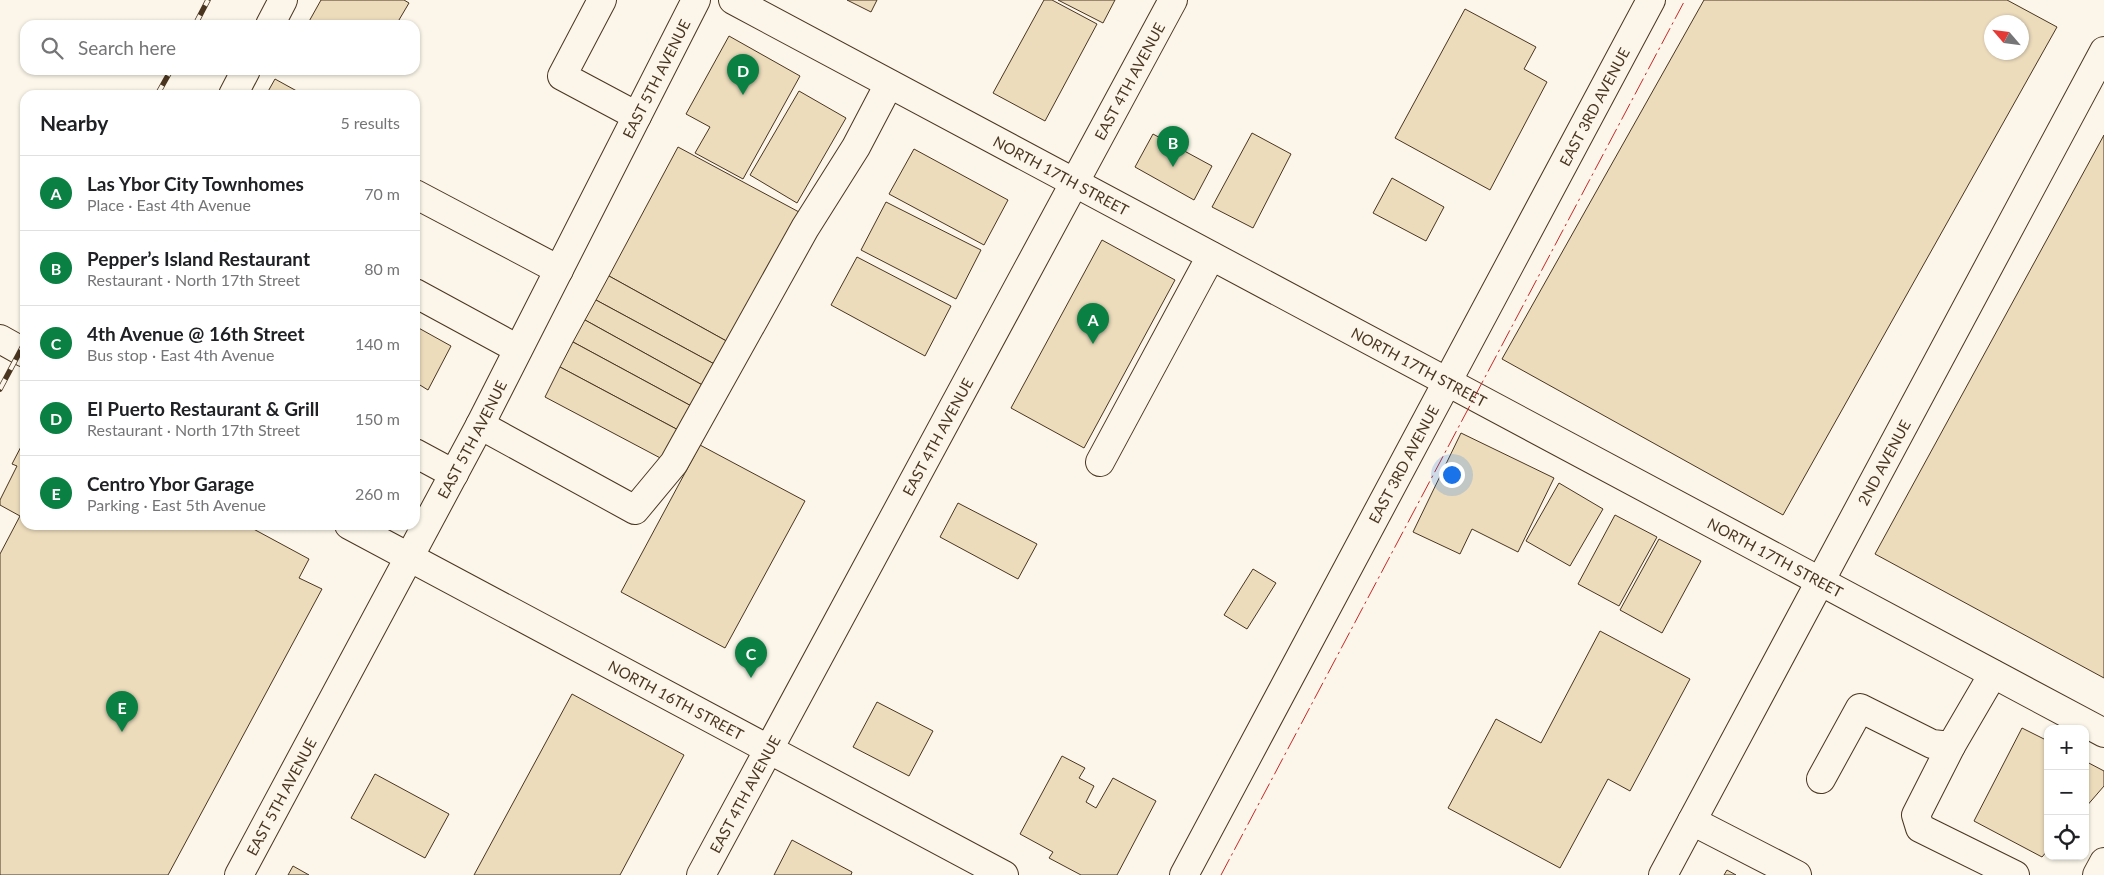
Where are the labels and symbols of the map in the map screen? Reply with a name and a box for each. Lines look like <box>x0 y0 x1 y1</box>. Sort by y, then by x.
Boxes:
north arrow <box>1984 15 2029 60</box>
street label: EAST 5TH AVENUE <box>618 16 694 141</box>
street label: EAST 4TH AVENUE <box>1090 19 1168 143</box>
street label: EAST 3RD AVENUE <box>1555 44 1633 169</box>
pin: D <box>727 54 759 95</box>
pin: B <box>1157 126 1189 167</box>
street label: NORTH 17TH STREET <box>990 132 1132 219</box>
pin: A <box>1077 303 1109 344</box>
street label: NORTH 17TH STREET <box>1348 323 1490 410</box>
street label: EAST 4TH AVENUE <box>898 375 976 499</box>
street label: EAST 5TH AVENUE <box>433 377 510 501</box>
street label: EAST 3RD AVENUE <box>1365 402 1442 526</box>
street label: 2ND AVENUE <box>1854 417 1914 508</box>
your location <box>1439 462 1465 488</box>
street label: NORTH 17TH STREET <box>1705 514 1846 601</box>
pin: C <box>735 637 767 678</box>
street label: NORTH 16TH STREET <box>605 656 747 743</box>
pin: E <box>106 691 138 732</box>
street label: EAST 4TH AVENUE <box>706 732 784 856</box>
street label: EAST 5TH AVENUE <box>242 735 320 859</box>

